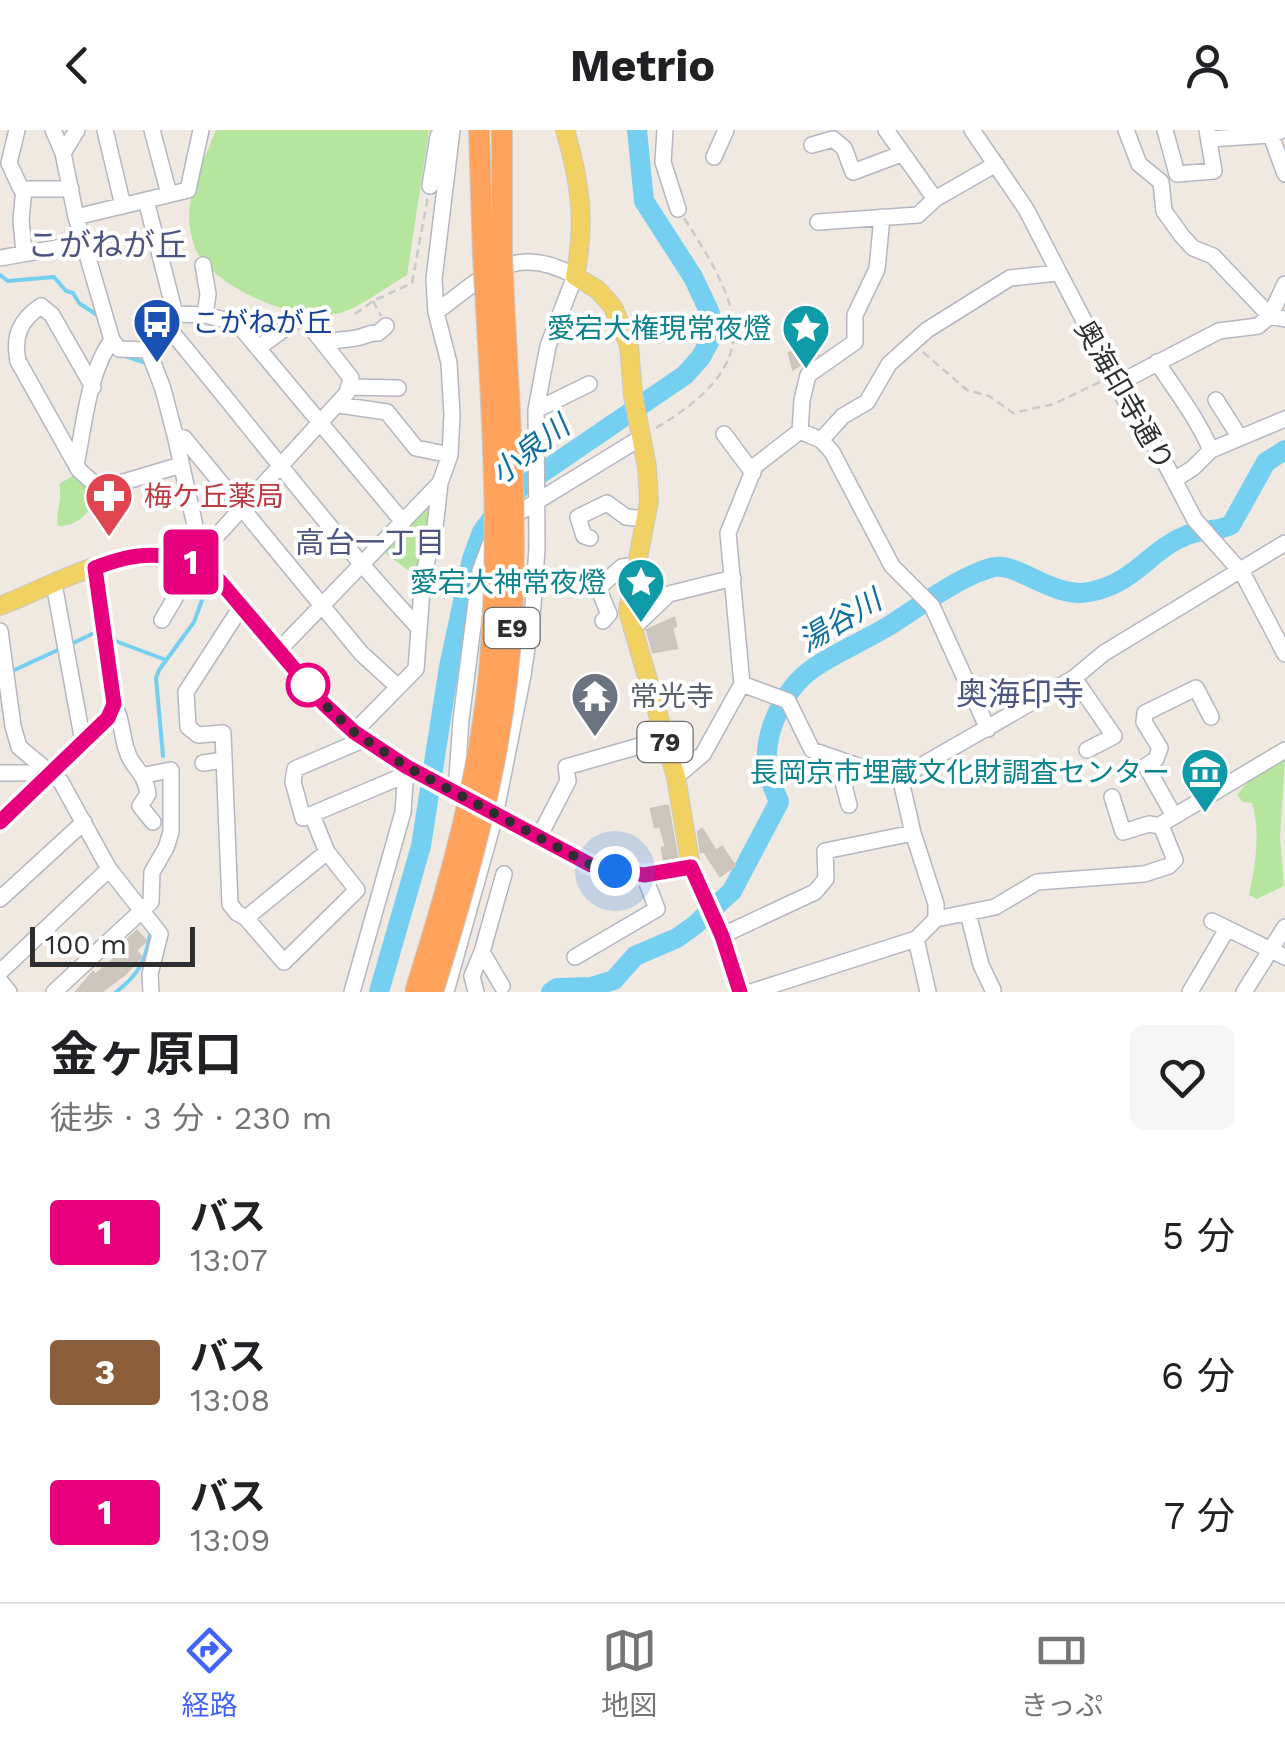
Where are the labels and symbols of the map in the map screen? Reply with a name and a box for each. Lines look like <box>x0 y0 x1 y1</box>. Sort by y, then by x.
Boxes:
district label: こがねが丘 <box>27 226 187 264</box>
bus stop icon: こがねが丘 <box>131 296 183 364</box>
place icon: 愛宕大権現常夜燈 <box>780 302 832 370</box>
place label: こがねが丘 <box>192 306 332 339</box>
place label: 愛宕大権現常夜燈 <box>547 312 771 345</box>
street label: 奥海印寺通り <box>1068 314 1181 476</box>
water label: 小泉川 <box>483 406 578 491</box>
pharmacy icon: 梅ケ丘薬局 <box>83 470 135 538</box>
place label: 梅ケ丘薬局 <box>144 480 284 513</box>
district label: 高台一丁目 <box>295 525 445 560</box>
line badge: 1 <box>158 530 224 594</box>
place icon: 愛宕大神常夜燈 <box>615 556 667 624</box>
place label: 愛宕大神常夜燈 <box>410 566 606 599</box>
water label: 湯谷川 <box>792 581 890 659</box>
road number: E9 <box>484 608 540 648</box>
unlabelled marker <box>287 664 329 706</box>
temple icon: 常光寺 <box>569 670 621 738</box>
district label: 奥海印寺 <box>956 675 1084 713</box>
place label: 常光寺 <box>630 680 714 713</box>
road number: 79 <box>638 722 692 762</box>
museum icon: 長岡京市埋蔵文化財調査センター <box>1179 746 1231 814</box>
place label: 長岡京市埋蔵文化財調査センター <box>750 756 1170 789</box>
your location <box>590 846 640 896</box>
scale bar <box>30 922 195 966</box>

